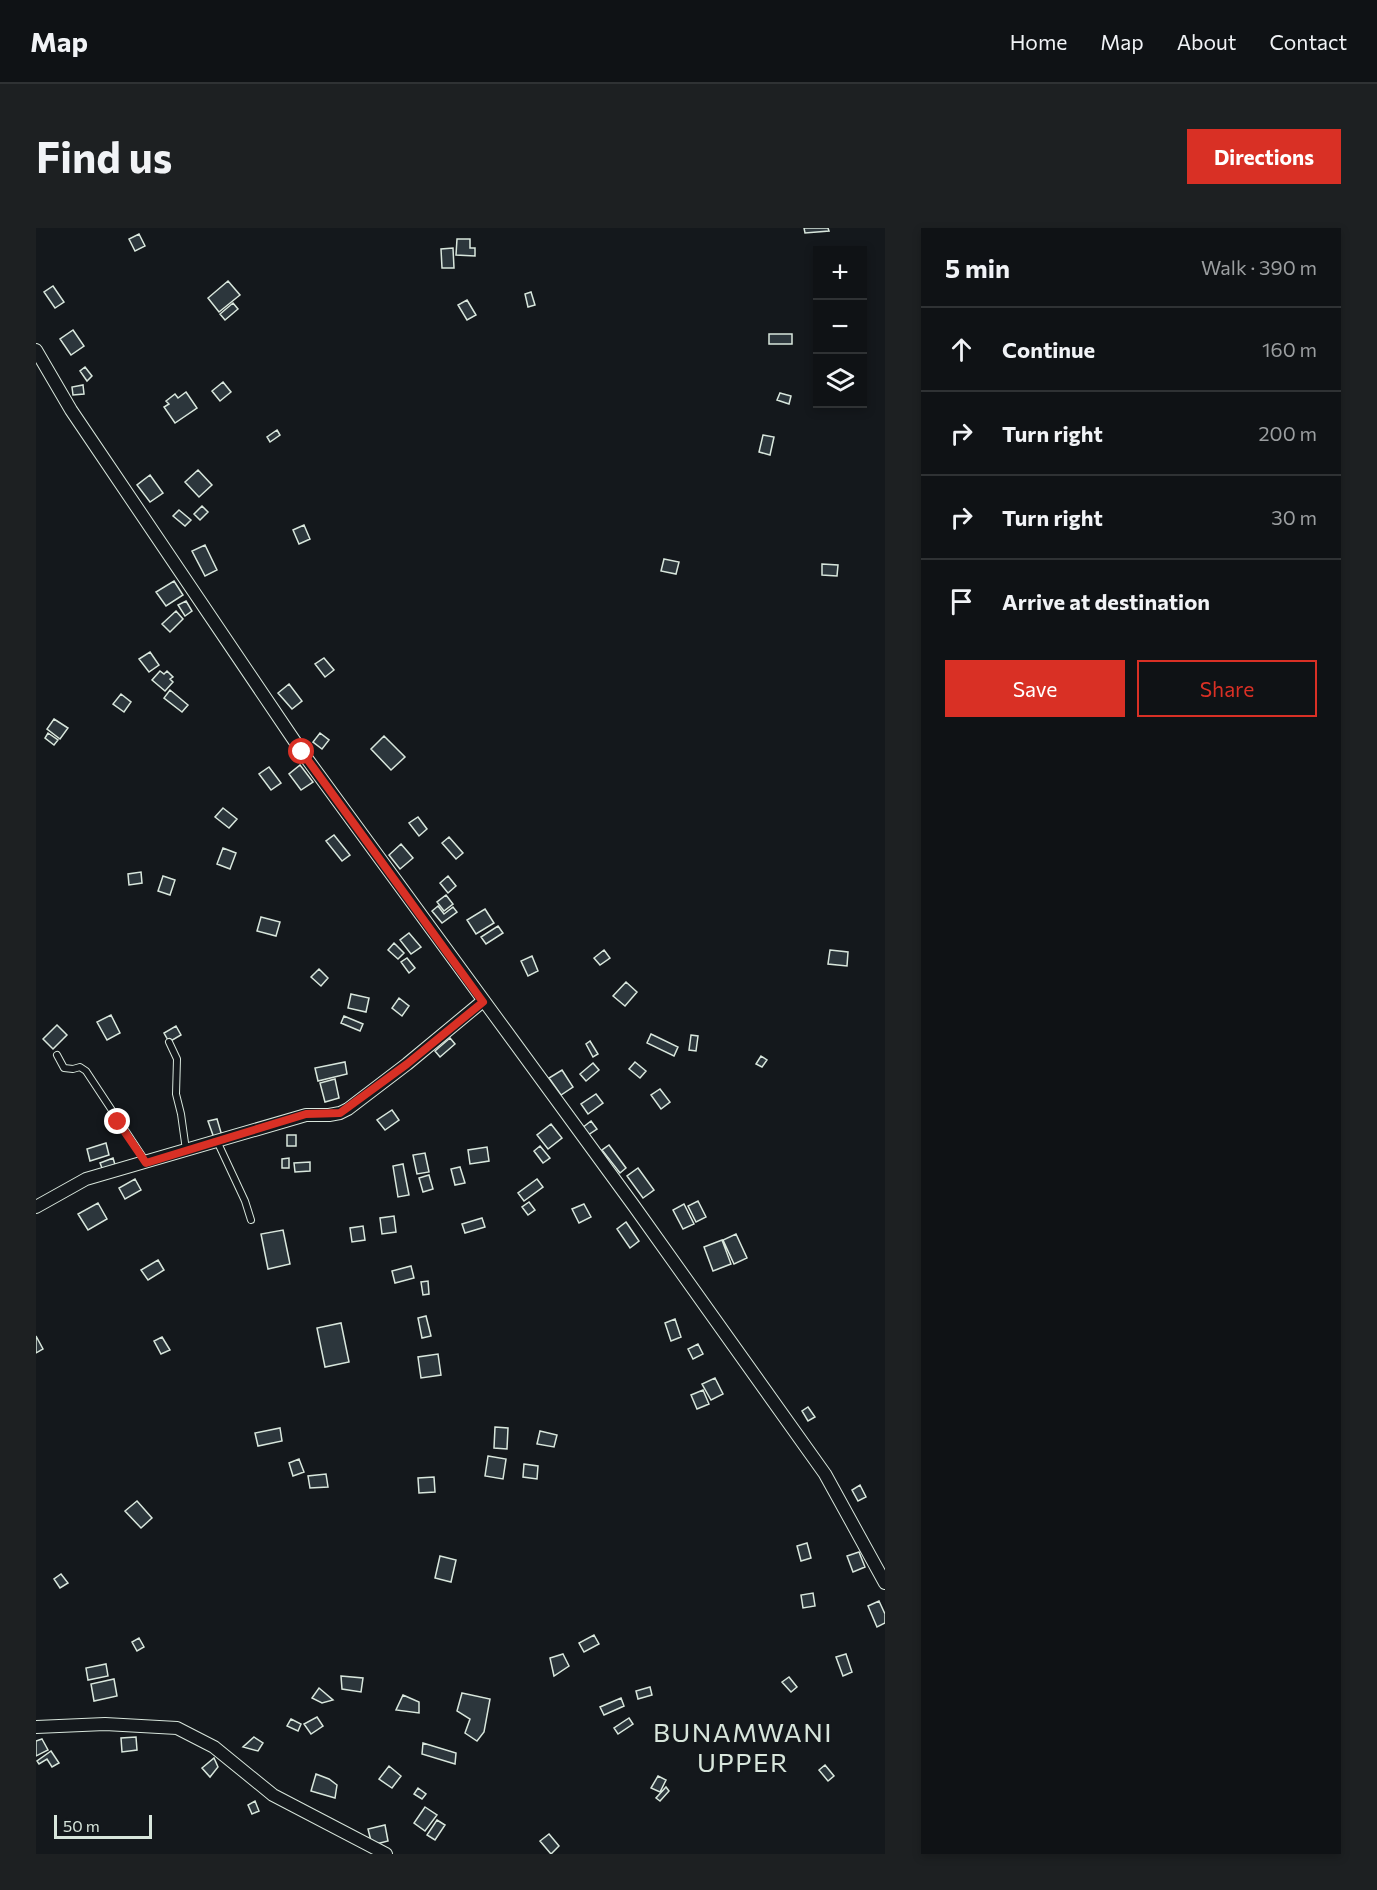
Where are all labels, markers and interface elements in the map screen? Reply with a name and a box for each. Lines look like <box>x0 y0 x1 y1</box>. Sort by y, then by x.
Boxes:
text: Map <box>30 24 88 58</box>
text: Home <box>1010 29 1067 54</box>
text: Map <box>1100 29 1144 54</box>
text: About <box>1177 29 1236 54</box>
text: Contact <box>1269 29 1347 54</box>
button: Directions <box>1187 129 1341 184</box>
text: Find us <box>36 130 172 182</box>
map controls <box>813 246 867 408</box>
button: + <box>813 246 867 300</box>
text: 5 min <box>945 252 1010 283</box>
text: Walk · 390 m <box>1201 255 1317 279</box>
button: − <box>813 300 867 354</box>
icon: ahead <box>945 333 978 366</box>
text: Continue <box>1002 336 1095 363</box>
text: 160 m <box>1262 337 1317 361</box>
button: layers <box>813 354 867 408</box>
icon: right <box>945 417 978 450</box>
text: Turn right <box>1002 420 1103 447</box>
text: 200 m <box>1259 421 1317 445</box>
icon: right <box>945 501 978 534</box>
text: Turn right <box>1002 504 1103 531</box>
text: 30 m <box>1271 505 1317 529</box>
icon: arrive <box>945 585 978 618</box>
text: Arrive at destination <box>1002 588 1210 615</box>
button: Save <box>945 660 1125 717</box>
button: Share <box>1137 660 1317 717</box>
route start <box>288 738 314 764</box>
route end <box>104 1108 130 1134</box>
district label: BUNAMWANI UPPER <box>653 1716 833 1777</box>
scale bar <box>54 1812 152 1840</box>
text: 50 m <box>63 1816 100 1835</box>

